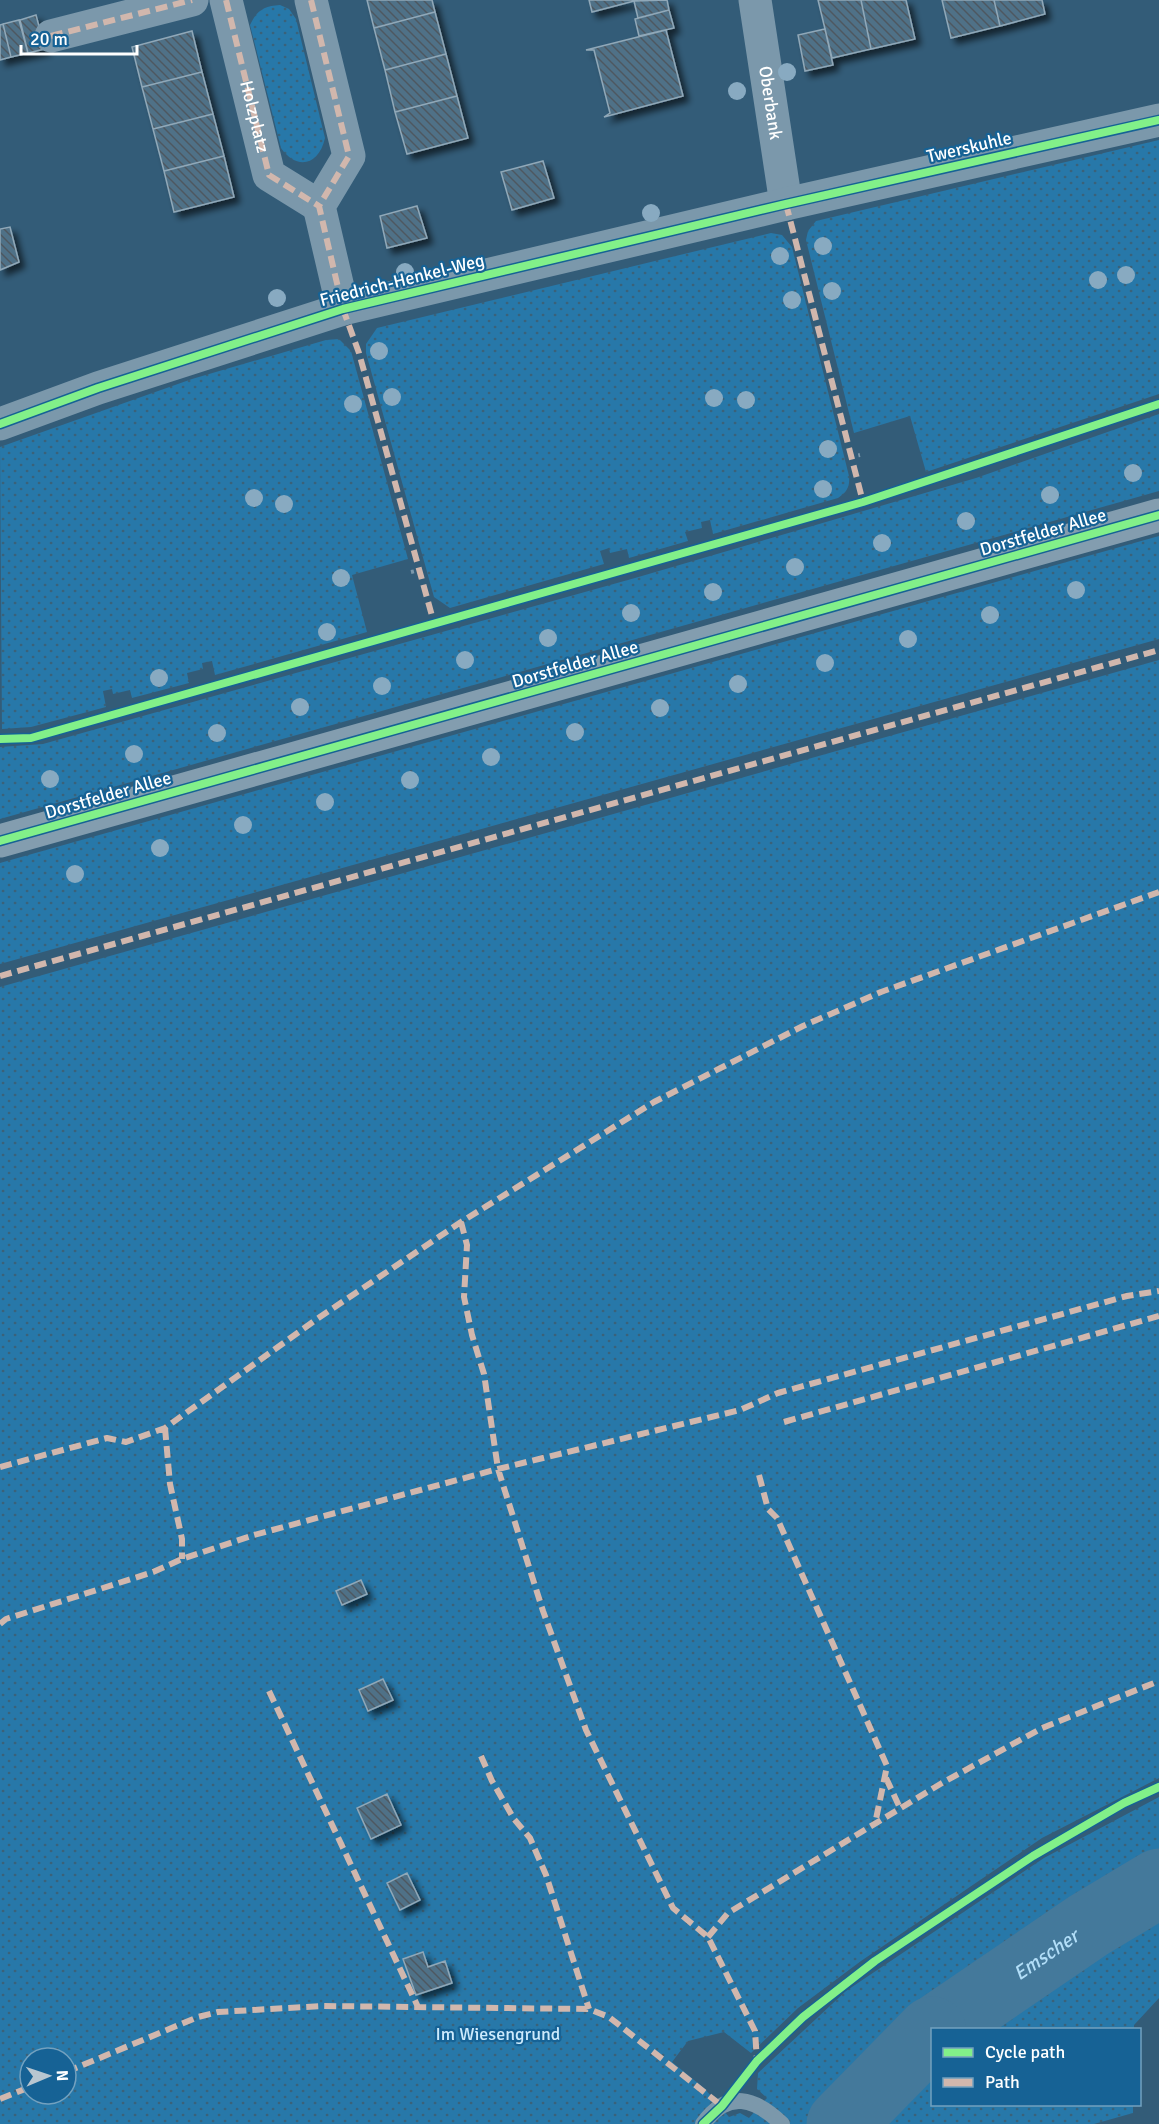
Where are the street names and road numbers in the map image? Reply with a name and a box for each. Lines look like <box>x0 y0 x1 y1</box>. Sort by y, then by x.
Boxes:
street label: Oberbank <box>754 64 787 141</box>
street label: Holzplatz <box>235 78 274 155</box>
street label: Twerskuhle <box>924 127 1014 167</box>
street label: Friedrich-Henkel-Weg <box>317 249 487 311</box>
street label: Dorstfelder Allee <box>977 503 1109 561</box>
street label: Dorstfelder Allee <box>509 635 641 693</box>
street label: Dorstfelder Allee <box>42 766 174 824</box>

